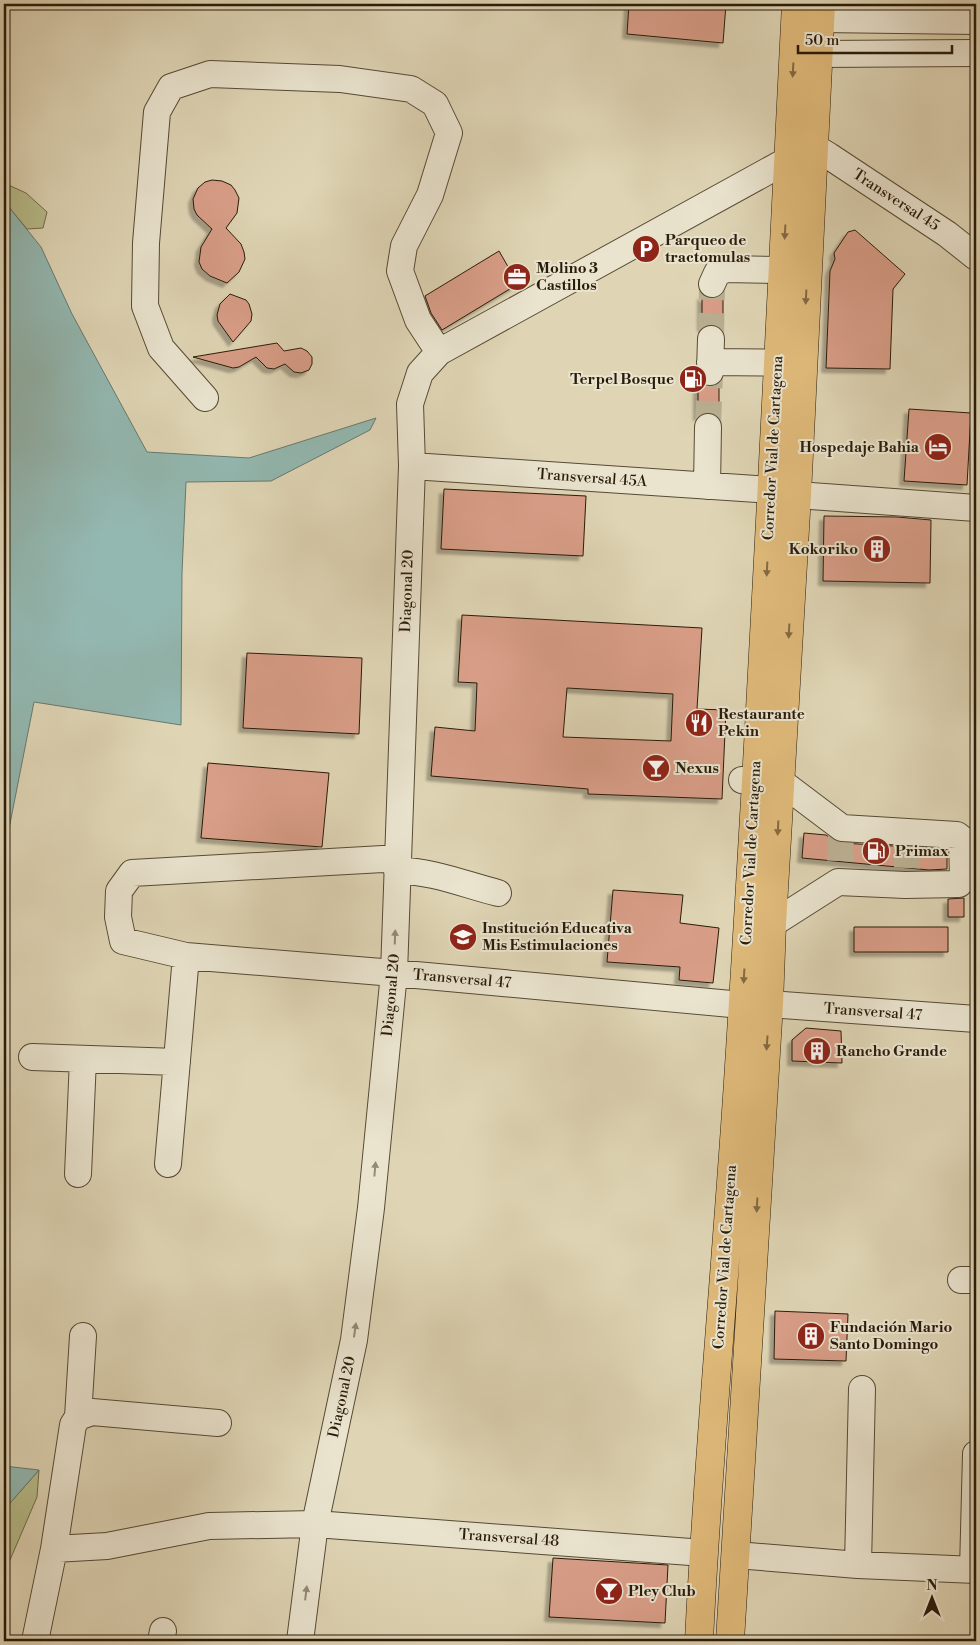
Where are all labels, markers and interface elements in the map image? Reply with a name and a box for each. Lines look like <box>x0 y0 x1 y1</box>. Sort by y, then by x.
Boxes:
scale bar <box>798 22 951 54</box>
text: 50 m <box>805 31 839 50</box>
one-way arrow <box>789 62 797 78</box>
street label: Transversal 45 <box>849 165 943 235</box>
one-way arrow <box>780 224 788 240</box>
place label: Parqueo de tractomulas <box>665 231 750 267</box>
parking icon: Parqueo de tractomulas <box>631 234 661 264</box>
place label: Molino 3 Castillos <box>536 259 598 295</box>
office icon: Molino 3 Castillos <box>502 262 532 292</box>
one-way arrow <box>801 289 809 305</box>
street label: Corredor Vial de Cartagena <box>759 355 787 541</box>
fuel station icon: Terpel Bosque <box>678 364 708 394</box>
place label: Terpel Bosque <box>570 370 674 389</box>
hotel icon: Hospedaje Bahia <box>923 432 953 462</box>
place label: Hospedaje Bahia <box>799 438 920 457</box>
street label: Transversal 45A <box>536 465 648 491</box>
building icon: Kokoriko <box>862 534 892 564</box>
place label: Kokoriko <box>789 540 858 559</box>
street label: Diagonal 20 <box>396 549 418 633</box>
one-way arrow <box>763 562 771 578</box>
one-way arrow <box>785 623 793 639</box>
place label: Restaurante Pekin <box>718 705 805 741</box>
restaurant icon: Restaurante Pekin <box>684 708 714 738</box>
bar icon: Nexus <box>641 753 671 783</box>
place label: Nexus <box>675 759 719 778</box>
street label: Corredor Vial de Cartagena <box>737 760 765 946</box>
one-way arrow <box>773 821 781 837</box>
fuel station icon: Primax <box>861 836 891 866</box>
place label: Primax <box>895 842 949 861</box>
place label: Institución Educativa Mis Estimulaciones <box>482 919 633 955</box>
school or university icon: Institución Educativa Mis Estimulaciones <box>448 922 478 952</box>
one-way arrow <box>391 929 399 945</box>
street label: Diagonal 20 <box>378 953 404 1037</box>
street label: Transversal 47 <box>412 965 512 993</box>
one-way arrow <box>739 968 747 984</box>
street label: Transversal 47 <box>823 999 923 1025</box>
one-way arrow <box>762 1035 770 1051</box>
building icon: Rancho Grande <box>802 1036 832 1066</box>
place label: Rancho Grande <box>836 1042 947 1061</box>
one-way arrow <box>371 1161 379 1177</box>
street label: Corredor Vial de Cartagena <box>709 1164 741 1350</box>
one-way arrow <box>752 1197 760 1213</box>
place label: Fundación Mario Santo Domingo <box>830 1318 953 1354</box>
building icon: Fundación Mario Santo Domingo <box>796 1321 826 1351</box>
one-way arrow <box>351 1322 359 1338</box>
street label: Diagonal 20 <box>324 1354 360 1440</box>
street label: Transversal 48 <box>458 1525 560 1551</box>
north arrow <box>908 1572 958 1622</box>
bar icon: Pley Club <box>594 1576 624 1606</box>
text: N <box>926 1577 938 1595</box>
place label: Pley Club <box>628 1582 696 1601</box>
one-way arrow <box>302 1585 310 1601</box>

